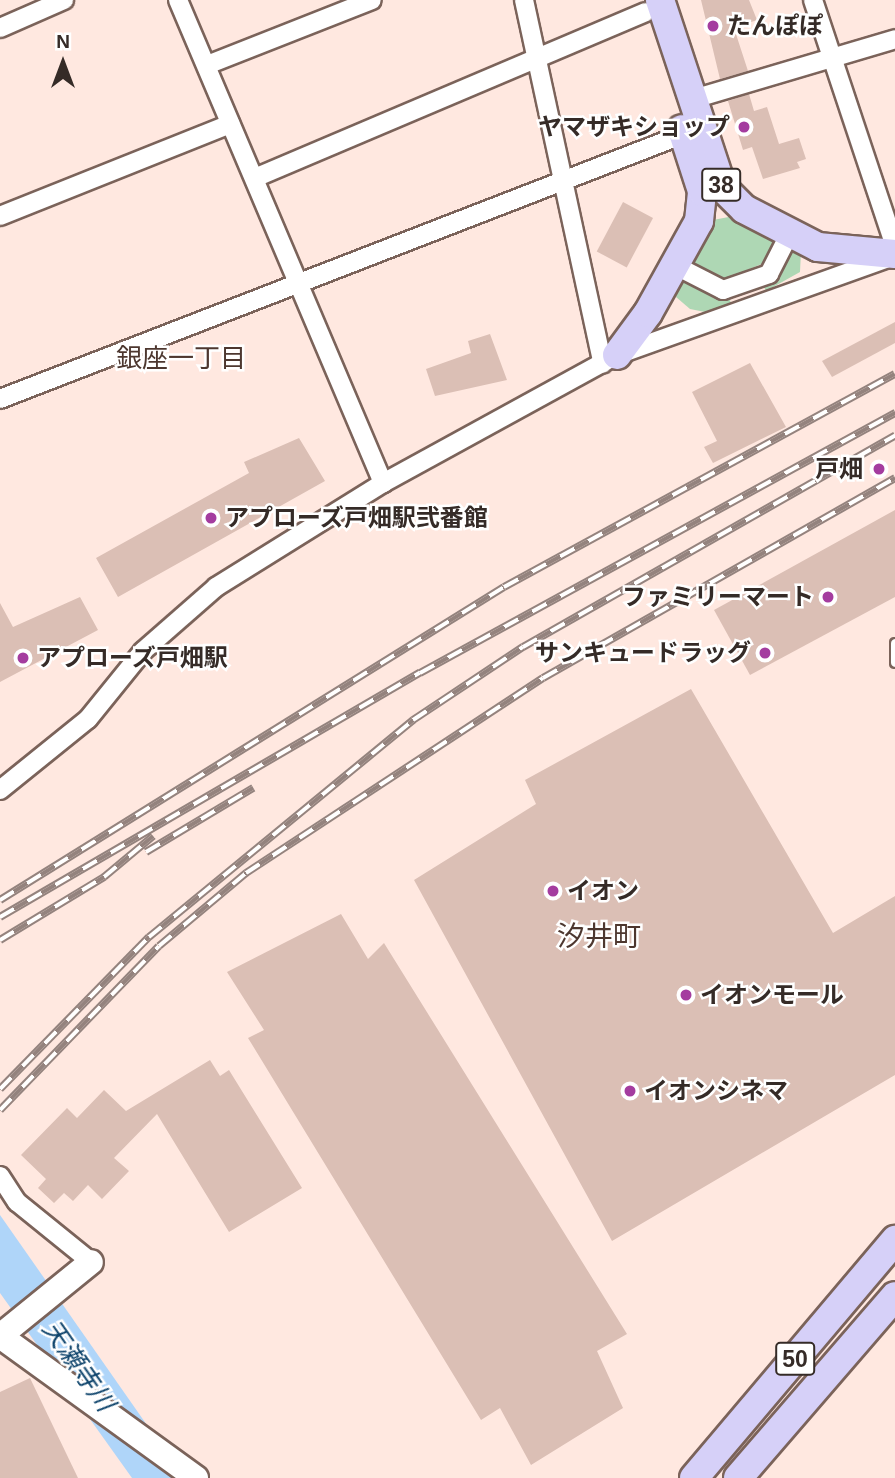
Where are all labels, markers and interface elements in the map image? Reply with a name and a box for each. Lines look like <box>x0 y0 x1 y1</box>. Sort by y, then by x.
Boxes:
place label: たんぽぽ <box>727 12 823 40</box>
marker: たんぽぽ <box>705 18 721 34</box>
north arrow <box>28 28 98 98</box>
text: N <box>56 31 70 52</box>
place label: ヤマザキショップ <box>538 113 730 141</box>
marker: ヤマザキショップ <box>736 119 752 135</box>
road number: 38 <box>700 166 742 204</box>
district label: 銀座一丁目 <box>116 343 246 375</box>
place label: 戸畑 <box>815 455 863 483</box>
marker: 戸畑 <box>869 459 889 479</box>
place label: アプローズ戸畑駅弐番館 <box>225 504 489 532</box>
marker: アプローズ戸畑駅弐番館 <box>203 510 219 526</box>
place label: ファミリーマート <box>622 583 814 611</box>
marker: ファミリーマート <box>820 589 836 605</box>
place label: サンキュードラッグ <box>535 639 751 667</box>
place label: アプローズ戸畑駅 <box>37 644 229 672</box>
marker: サンキュードラッグ <box>757 645 773 661</box>
marker: アプローズ戸畑駅 <box>15 650 31 666</box>
place label: イオン <box>567 877 639 905</box>
marker: イオン <box>545 883 561 899</box>
district label: 汐井町 <box>557 920 641 954</box>
place label: イオンモール <box>700 981 844 1009</box>
marker: イオンモール <box>678 987 694 1003</box>
place label: イオンシネマ <box>644 1077 788 1105</box>
marker: イオンシネマ <box>622 1083 638 1099</box>
water label: 天瀬寺川 <box>35 1314 121 1418</box>
road number: 50 <box>774 1340 816 1378</box>

